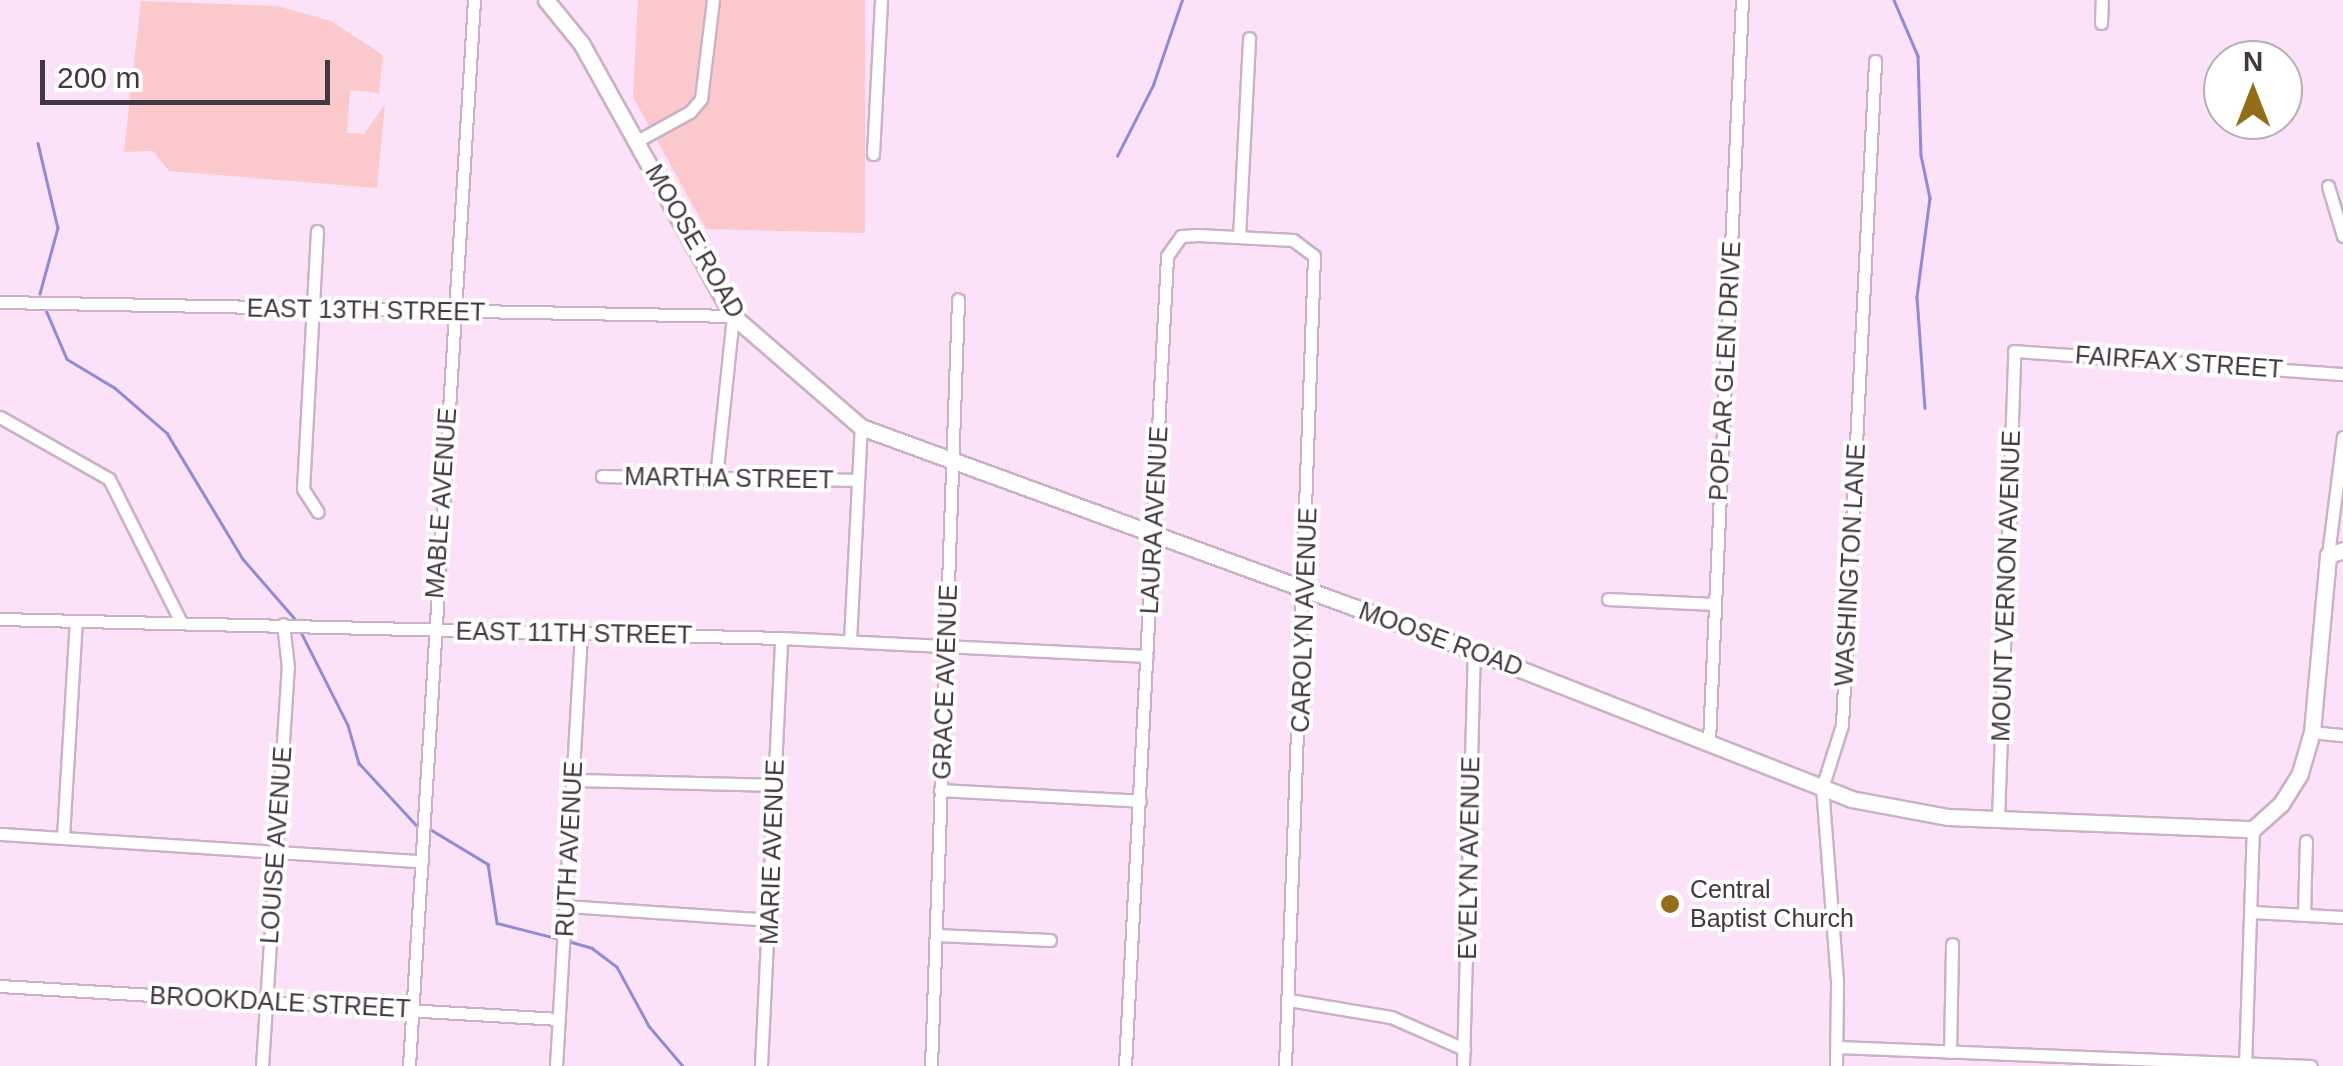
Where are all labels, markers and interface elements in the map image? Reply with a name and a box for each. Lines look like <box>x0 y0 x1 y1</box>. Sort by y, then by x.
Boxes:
scale bar <box>45 40 335 102</box>
north arrow <box>2203 40 2303 140</box>
text: N <box>2243 46 2263 77</box>
text: 200 m <box>57 61 140 94</box>
street label: MOOSE ROAD <box>639 159 751 323</box>
street label: POPLAR GLEN DRIVE <box>1703 240 1747 502</box>
street label: EAST 13TH STREET <box>246 293 486 327</box>
street label: FAIRFAX STREET <box>2074 340 2284 384</box>
street label: MABLE AVENUE <box>419 406 463 600</box>
street label: LAURA AVENUE <box>1134 424 1174 616</box>
street label: MOUNT VERNON AVENUE <box>1986 429 2026 743</box>
street label: WASHINGTON LANE <box>1829 443 1871 687</box>
street label: MARTHA STREET <box>623 461 835 495</box>
street label: CAROLYN AVENUE <box>1285 506 1323 734</box>
street label: GRACE AVENUE <box>927 583 963 781</box>
street label: MOOSE ROAD <box>1355 595 1527 683</box>
street label: EAST 11TH STREET <box>455 616 693 650</box>
street label: LOUISE AVENUE <box>254 744 298 946</box>
street label: EVELYN AVENUE <box>1452 755 1486 961</box>
street label: MARIE AVENUE <box>754 758 790 946</box>
street label: RUTH AVENUE <box>549 760 589 938</box>
place label: Central Baptist Church <box>1690 875 1854 934</box>
marker: Central Baptist Church <box>1659 893 1681 915</box>
street label: BROOKDALE STREET <box>149 980 411 1024</box>

